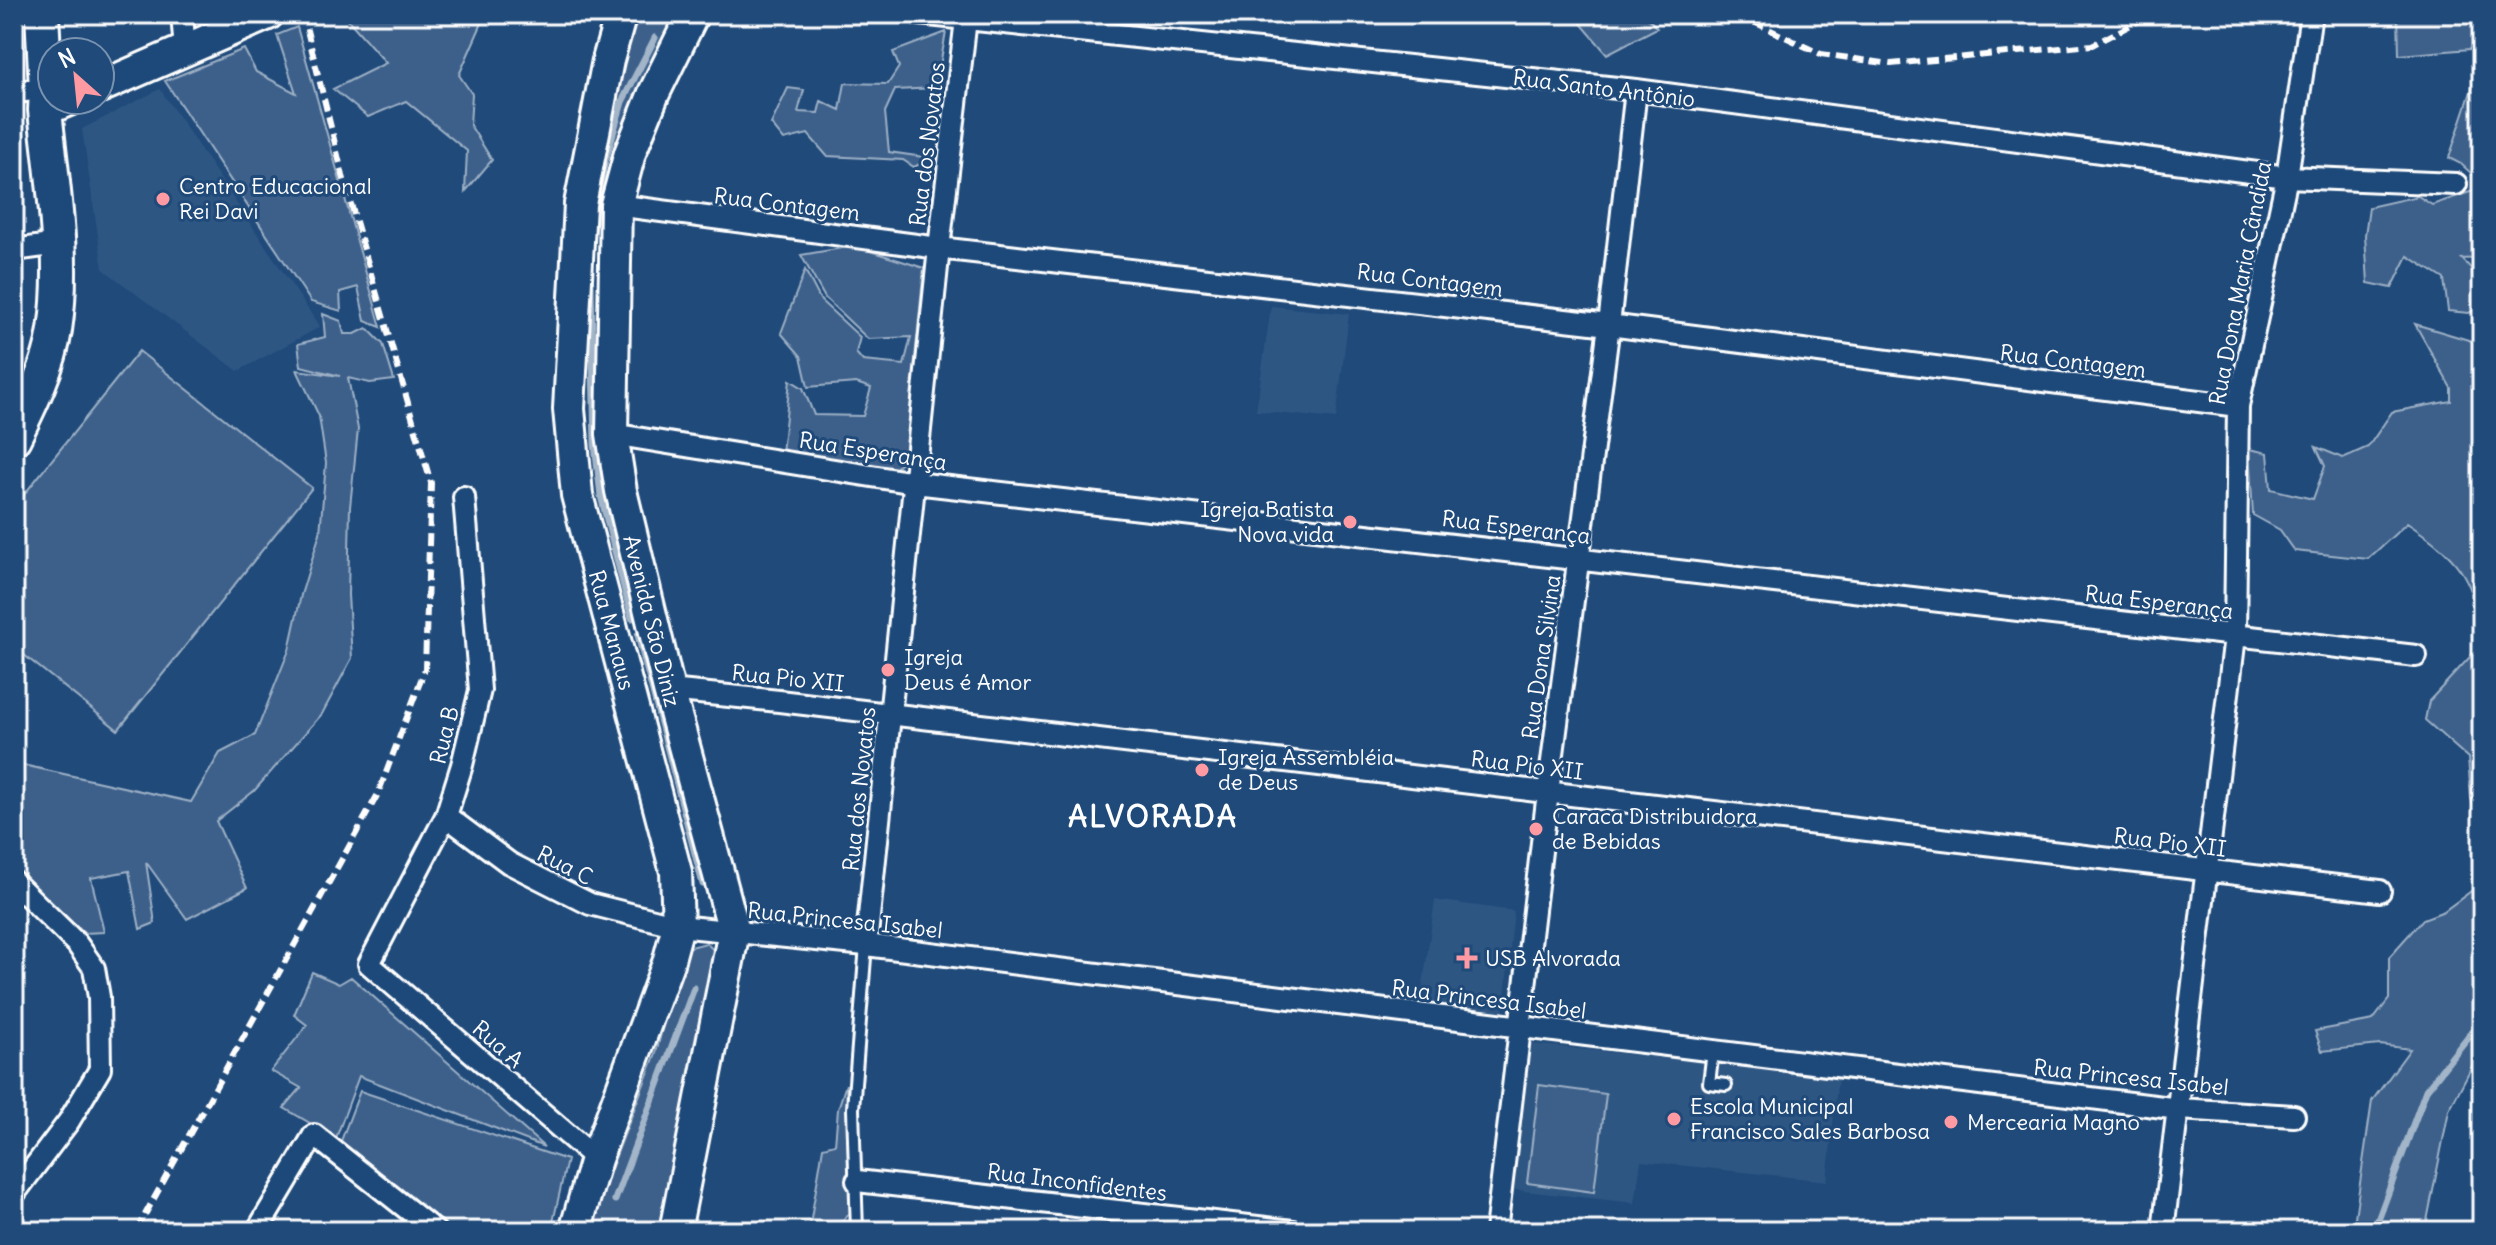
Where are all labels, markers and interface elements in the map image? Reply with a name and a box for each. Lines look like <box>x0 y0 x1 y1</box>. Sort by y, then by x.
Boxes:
north arrow <box>36 36 116 116</box>
text: N <box>54 42 80 74</box>
street label: Rua dos Novatos <box>903 60 951 228</box>
street label: Rua Santo Antônio <box>1511 63 1697 113</box>
street label: Rua Dona Maria Cândida <box>2203 159 2277 407</box>
place label: Centro Educacional Rei Davi <box>179 172 372 225</box>
street label: Rua Contagem <box>712 181 862 227</box>
marker: Centro Educacional Rei Davi <box>154 190 172 208</box>
street label: Rua Contagem <box>1355 257 1505 303</box>
street label: Rua Contagem <box>1998 338 2148 384</box>
street label: Rua Esperança <box>797 425 949 477</box>
place label: Igreja Batista Nova vida <box>1200 495 1334 548</box>
street label: Rua Esperança <box>1440 504 1592 550</box>
marker: Igreja Batista Nova vida <box>1341 513 1359 531</box>
street label: Avenida São Diniz <box>617 532 687 710</box>
street label: Rua Manaus <box>583 567 641 693</box>
street label: Rua Dona Silvina <box>1516 573 1566 741</box>
street label: Rua Esperança <box>2083 579 2235 625</box>
place label: Igreja Deus é Amor <box>904 643 1031 696</box>
street label: Rua Pio XII <box>730 658 846 698</box>
marker: Igreja Deus é Amor <box>879 661 897 679</box>
street label: Rua B <box>423 703 465 767</box>
street label: Rua dos Novatos <box>836 705 882 873</box>
place label: Igreja Assembléia de Deus <box>1218 743 1394 796</box>
street label: Rua Pio XII <box>1469 744 1585 786</box>
marker: Igreja Assembléia de Deus <box>1193 761 1211 779</box>
district label: ALVORADA <box>1068 797 1238 835</box>
place label: Caraca Distribuidora de Bebidas <box>1552 802 1757 855</box>
marker: Caraca Distribuidora de Bebidas <box>1527 820 1545 838</box>
street label: Rua Pio XII <box>2112 821 2228 863</box>
street label: Rua C <box>532 839 598 891</box>
street label: Rua Princesa Isabel <box>746 896 944 944</box>
place label: USB Alvorada <box>1485 944 1621 972</box>
marker: USB Alvorada <box>1456 947 1478 969</box>
street label: Rua Princesa Isabel <box>1390 973 1588 1025</box>
street label: Rua A <box>467 1014 529 1074</box>
street label: Rua Princesa Isabel <box>2032 1053 2230 1101</box>
place label: Escola Municipal Francisco Sales Barbosa <box>1690 1092 1930 1145</box>
place label: Mercearia Magno <box>1967 1108 2140 1136</box>
marker: Escola Municipal Francisco Sales Barbosa <box>1665 1110 1683 1128</box>
marker: Mercearia Magno <box>1942 1113 1960 1131</box>
street label: Rua Inconfidentes <box>985 1157 1169 1207</box>

